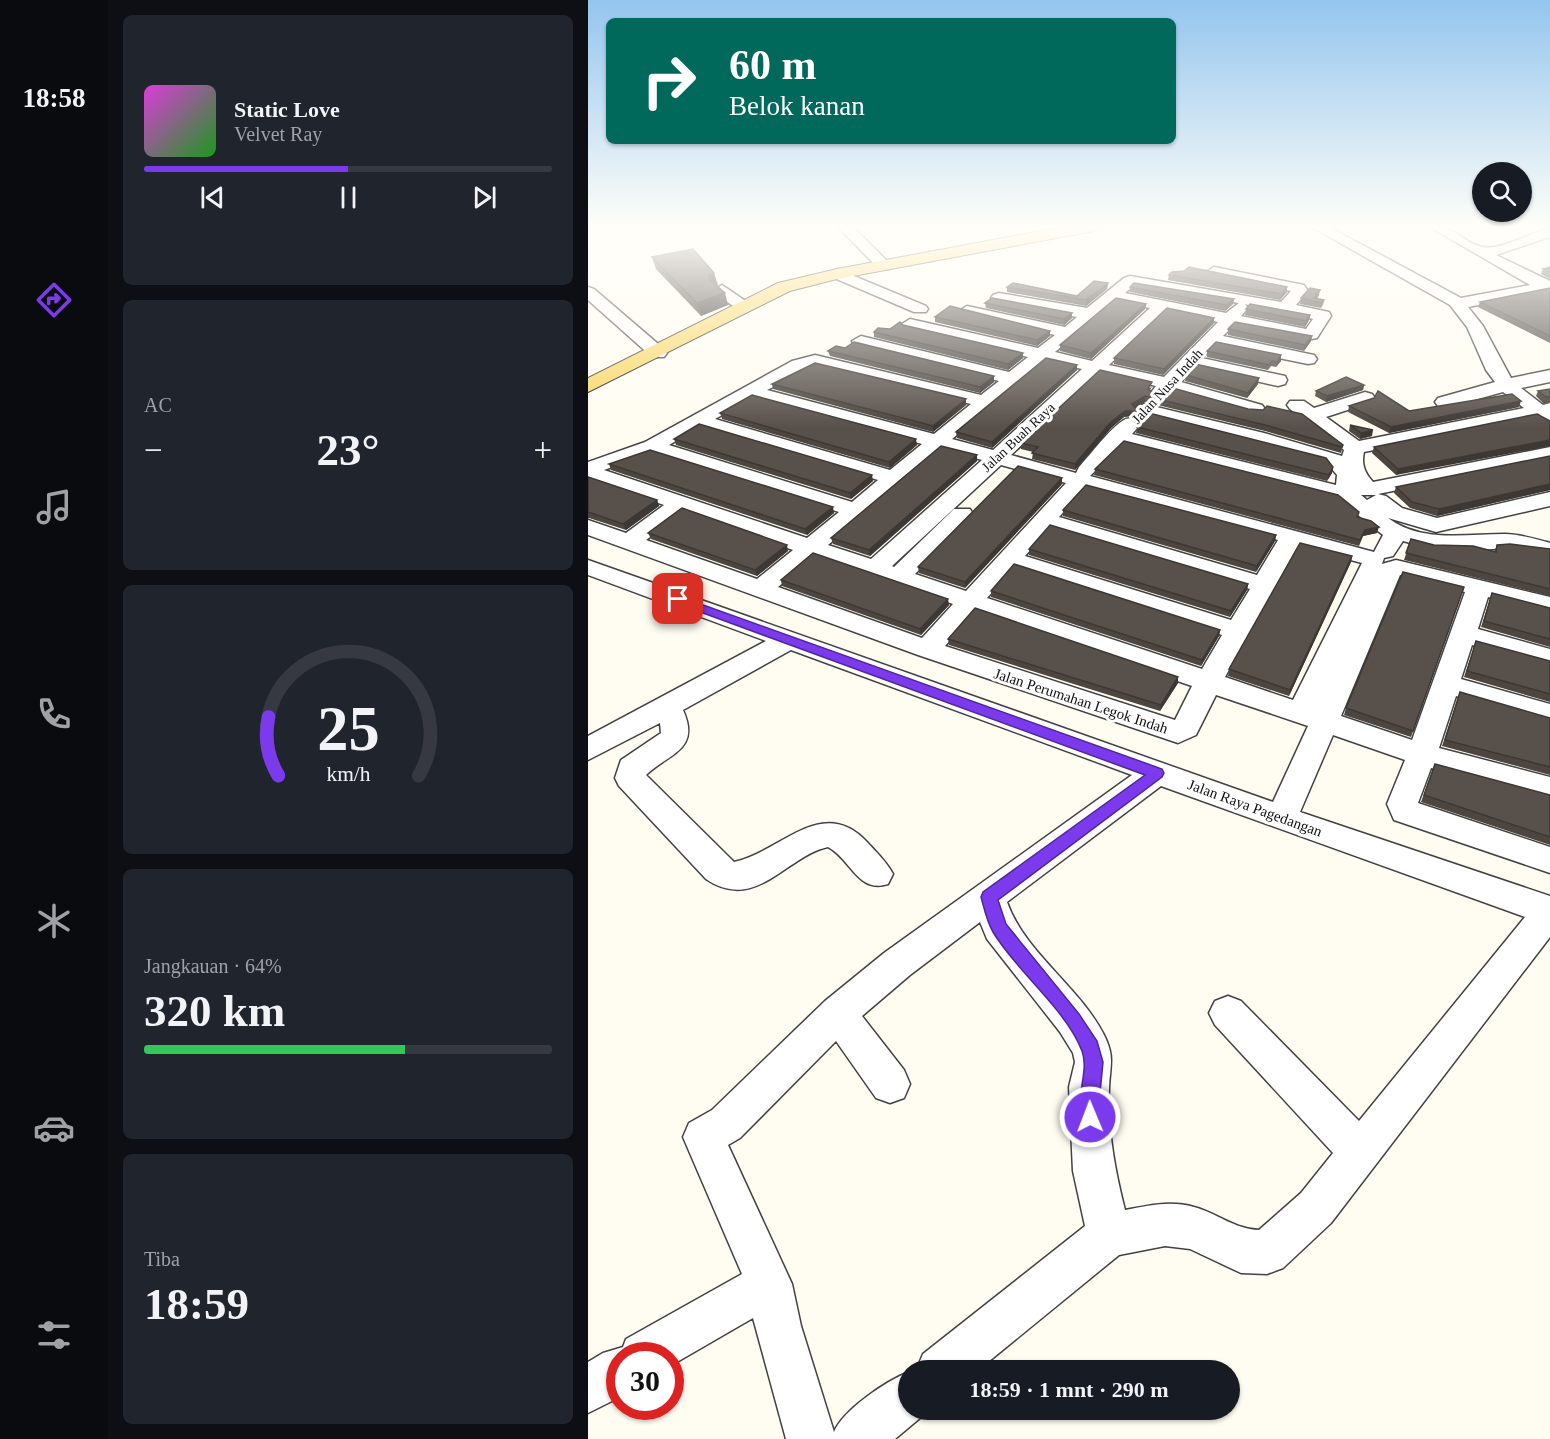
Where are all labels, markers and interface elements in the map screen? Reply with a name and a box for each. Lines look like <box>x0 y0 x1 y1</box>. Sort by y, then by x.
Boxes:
icon: right <box>630 42 708 120</box>
text: 60 m <box>729 42 817 88</box>
text: 18:58 <box>23 83 86 113</box>
text: Belok kanan <box>729 91 865 121</box>
text: Static Love <box>234 97 340 122</box>
text: Velvet Ray <box>234 123 322 145</box>
map controls <box>1472 162 1532 222</box>
button: search <box>1472 162 1532 222</box>
icon: previous <box>196 181 229 214</box>
icon: pause <box>332 181 365 214</box>
icon: next <box>468 181 501 214</box>
icon: directions <box>33 279 75 321</box>
street label: Jalan Nusa Indah <box>1129 346 1206 427</box>
text: AC <box>144 394 172 416</box>
street label: Jalan Buah Raya <box>979 399 1058 475</box>
text: 23° <box>317 425 380 475</box>
text: − <box>144 432 163 468</box>
text: + <box>533 432 552 468</box>
icon: music <box>33 486 75 528</box>
pin <box>652 573 703 624</box>
icon: arrive <box>661 582 694 615</box>
street label: Jalan Perumahan Legok Indah <box>992 665 1170 737</box>
icon: phone <box>33 693 75 735</box>
text: 25 <box>317 695 379 764</box>
text: km/h <box>326 763 370 787</box>
street label: Jalan Raya Pagedangan <box>1186 776 1325 840</box>
icon: climate <box>33 900 75 942</box>
text: Jangkauan · 64% <box>144 955 282 977</box>
text: 320 km <box>144 986 285 1036</box>
position arrow <box>1058 1085 1122 1149</box>
icon: car <box>33 1107 75 1149</box>
text: Tiba <box>144 1248 180 1270</box>
text: 18:59 <box>144 1279 249 1329</box>
icon: filters <box>33 1314 75 1356</box>
speed limit sign: 30 <box>606 1342 684 1420</box>
text: 18:59 · 1 mnt · 290 m <box>969 1377 1169 1402</box>

